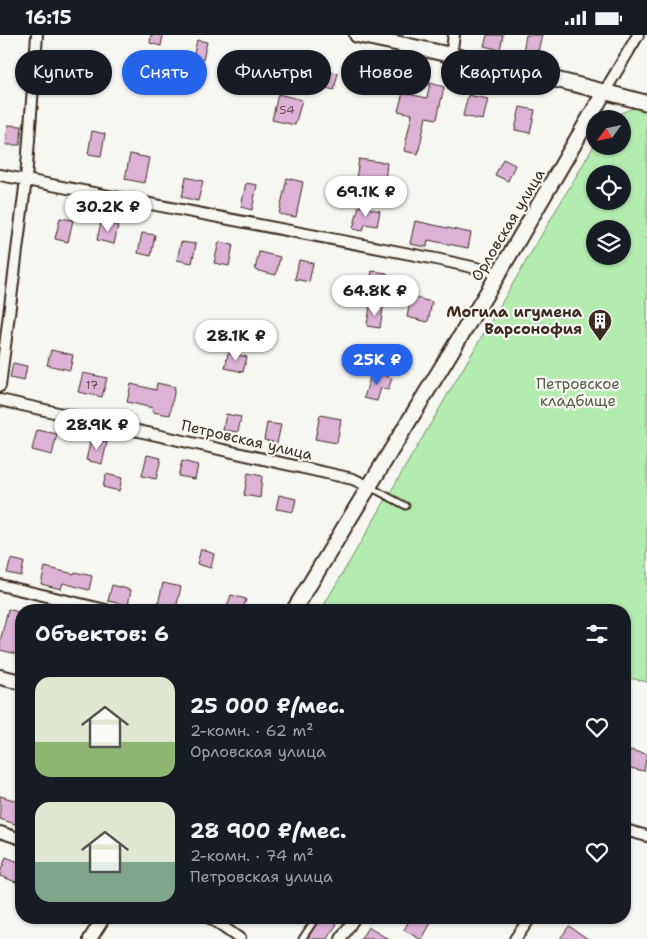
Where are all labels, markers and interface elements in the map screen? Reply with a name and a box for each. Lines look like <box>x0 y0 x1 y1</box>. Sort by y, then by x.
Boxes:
text: 16:15 <box>25 5 72 30</box>
chip: Купить <box>15 50 112 95</box>
chip: Снять <box>122 50 207 95</box>
chip: Фильтры <box>217 50 331 95</box>
chip: Новое <box>341 50 431 95</box>
chip: Квартира <box>441 50 560 95</box>
house number: 54 <box>279 102 295 118</box>
north arrow <box>586 110 631 155</box>
map controls <box>586 110 631 265</box>
street label: Орловская улица <box>467 165 550 285</box>
button: locate <box>586 165 631 210</box>
pin: 69.1K ₽ <box>320 175 412 218</box>
text: 69.1K ₽ <box>336 181 396 202</box>
pin: 30.2K ₽ <box>62 191 154 233</box>
text: 30.2K ₽ <box>76 196 140 217</box>
button: layers <box>586 220 631 265</box>
pin: 64.8K ₽ <box>329 275 421 317</box>
text: 64.8K ₽ <box>343 280 407 301</box>
place label: Могила игумена Варсонофия <box>446 302 583 339</box>
building icon: Могила игумена Варсонофия <box>587 308 613 342</box>
pin: 28.1K ₽ <box>190 319 282 362</box>
text: 28.1K ₽ <box>206 325 266 346</box>
pin: 25K ₽ <box>342 343 412 386</box>
text: 25K ₽ <box>353 349 401 370</box>
park label: Петровское кладбище <box>536 374 620 411</box>
house number: 17 <box>86 377 98 393</box>
pin: 28.9K ₽ <box>51 409 143 451</box>
text: 28.9K ₽ <box>65 414 129 435</box>
street label: Петровская улица <box>179 415 315 465</box>
text: Объектов: 6 <box>35 620 169 648</box>
icon: filters <box>583 620 611 648</box>
text: 25 000 ₽/мес. <box>190 692 345 720</box>
icon: home <box>75 697 135 757</box>
icon: heart <box>583 713 611 741</box>
text: 2-комн. · 62 m² <box>190 720 314 741</box>
text: Орловская улица <box>190 741 326 762</box>
text: 28 900 ₽/мес. <box>190 817 346 845</box>
icon: home <box>75 822 135 882</box>
icon: heart <box>583 838 611 866</box>
text: 2-комн. · 74 m² <box>190 845 314 866</box>
text: Петровская улица <box>190 866 333 887</box>

